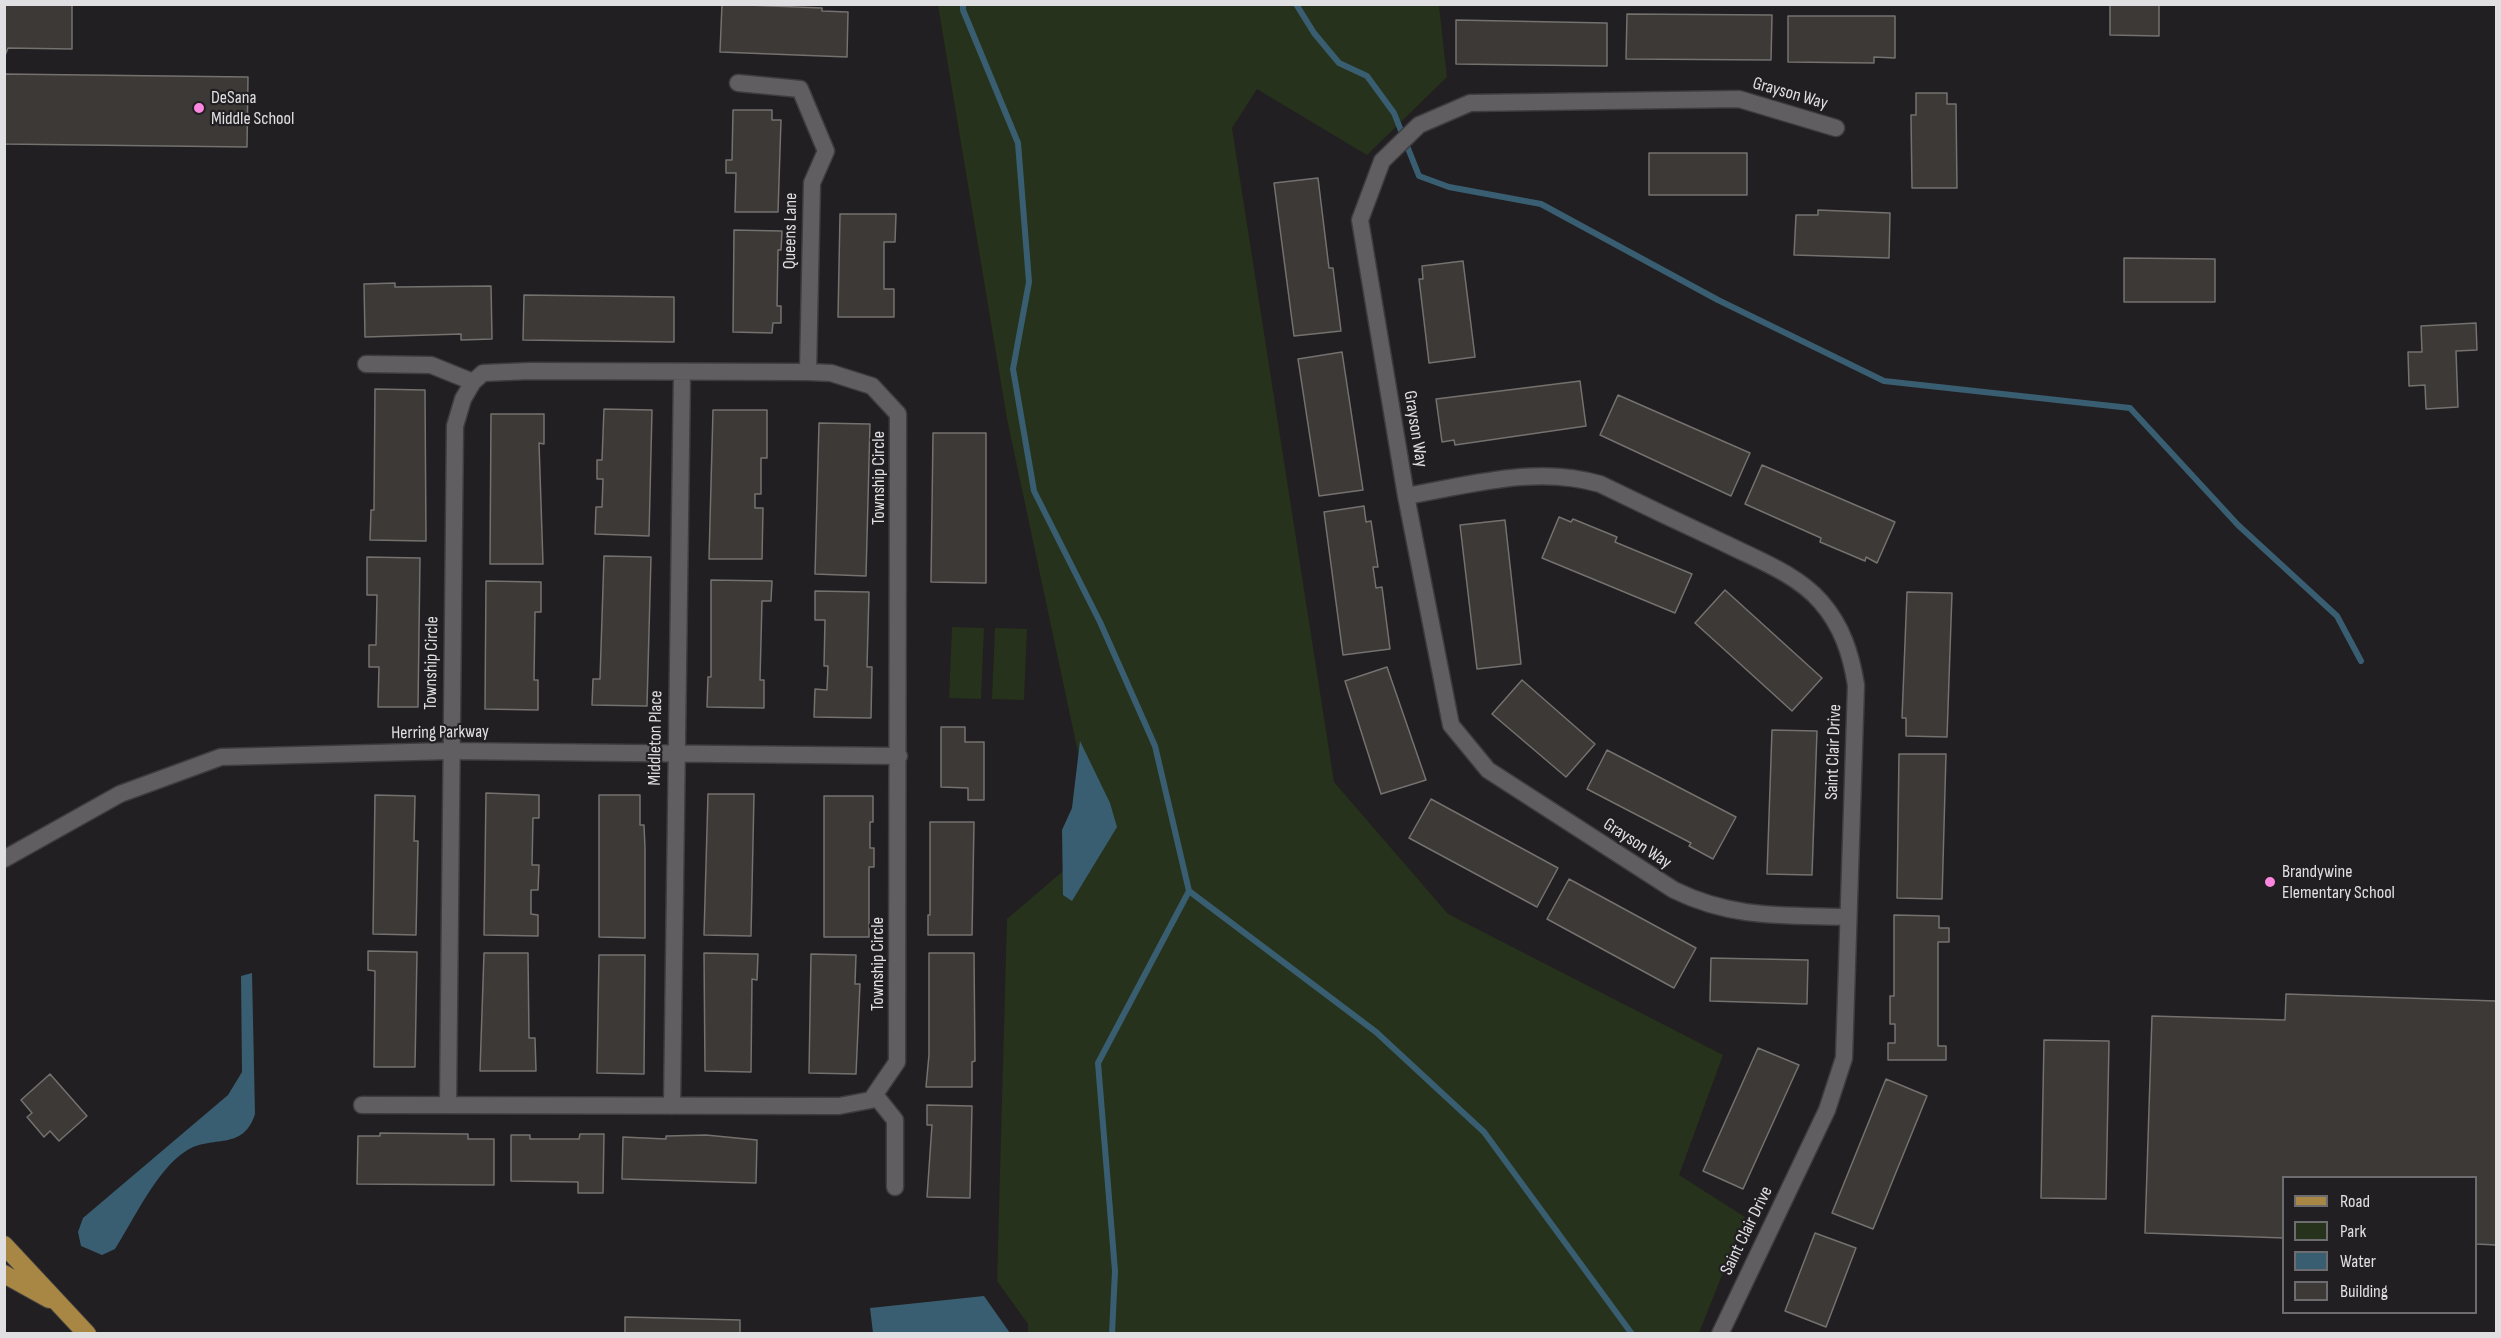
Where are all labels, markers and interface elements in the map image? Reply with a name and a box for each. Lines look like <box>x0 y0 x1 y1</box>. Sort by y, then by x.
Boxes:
street label: Grayson Way <box>1750 73 1830 115</box>
place label: DeSana Middle School <box>211 87 294 130</box>
marker: DeSana Middle School <box>192 101 206 115</box>
street label: Queens Lane <box>780 193 802 269</box>
street label: Grayson Way <box>1398 389 1432 469</box>
street label: Township Circle <box>868 431 890 525</box>
street label: Township Circle <box>420 616 444 710</box>
street label: Middleton Place <box>644 690 668 786</box>
street label: Saint Clair Drive <box>1822 704 1846 800</box>
street label: Herring Parkway <box>391 721 489 745</box>
street label: Grayson Way <box>1599 814 1675 874</box>
place label: Brandywine Elementary School <box>2282 861 2395 904</box>
marker: Brandywine Elementary School <box>2263 875 2277 889</box>
street label: Township Circle <box>867 917 889 1011</box>
legend <box>2282 1176 2477 1314</box>
street label: Saint Clair Drive <box>1716 1183 1778 1279</box>
text: Road <box>2340 1191 2370 1212</box>
text: Park <box>2340 1221 2366 1242</box>
text: Water <box>2340 1251 2376 1272</box>
text: Building <box>2340 1281 2388 1302</box>

